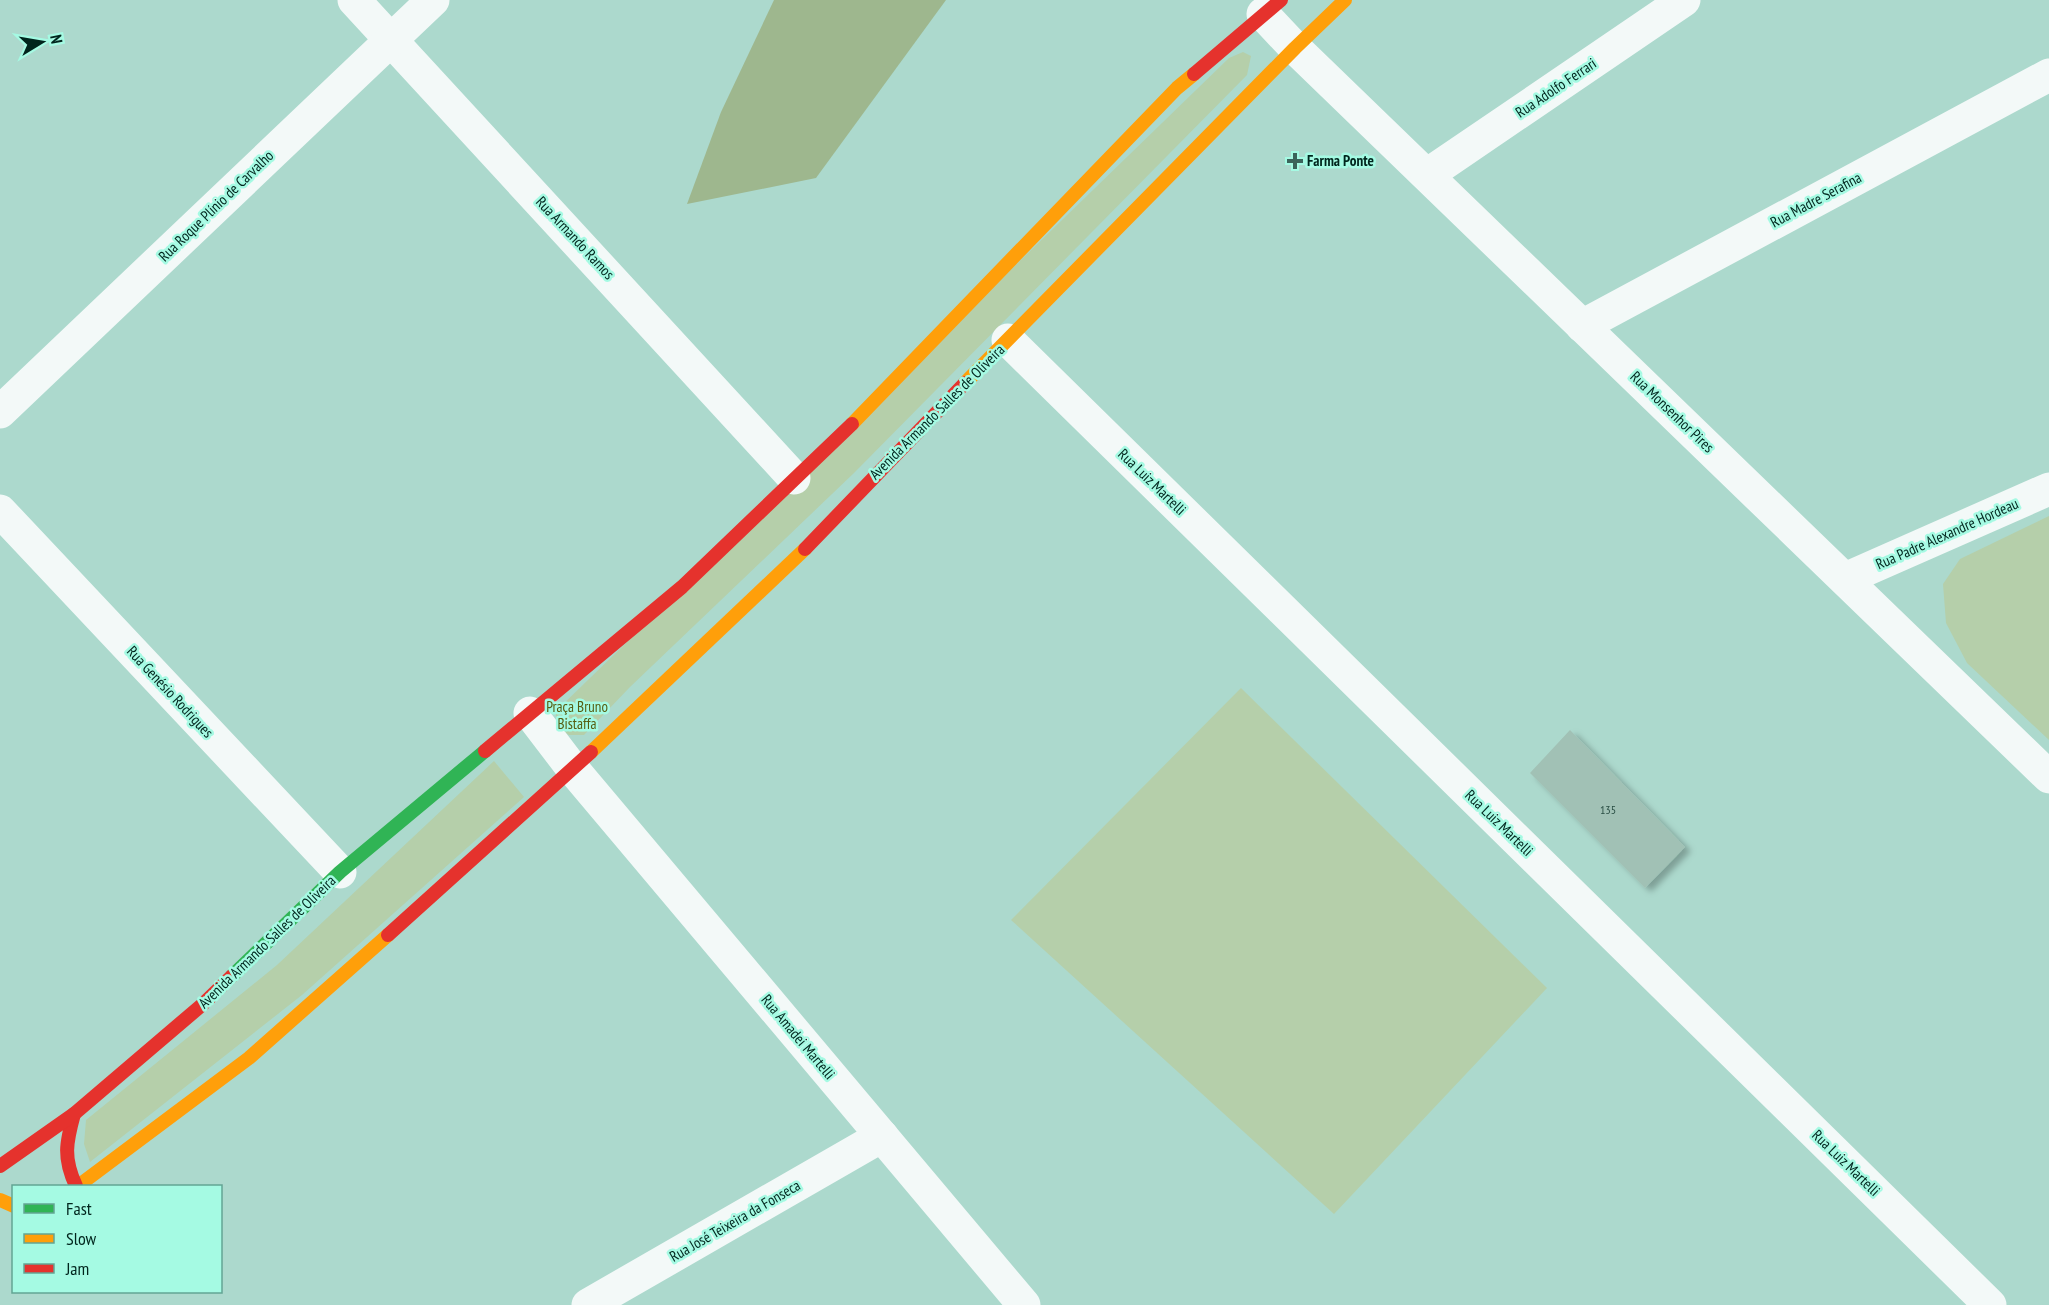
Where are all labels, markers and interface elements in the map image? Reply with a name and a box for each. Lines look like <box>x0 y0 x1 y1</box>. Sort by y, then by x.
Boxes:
north arrow <box>12 12 72 72</box>
text: N <box>46 33 67 45</box>
street label: Rua Adolfo Ferrari <box>1512 54 1600 122</box>
street label: Rua Roque Plínio de Carvalho <box>154 146 277 265</box>
place label: Farma Ponte <box>1307 151 1374 170</box>
marker: Farma Ponte <box>1288 154 1302 168</box>
street label: Rua Madre Serafina <box>1767 168 1865 231</box>
street label: Rua Armando Ramos <box>532 192 619 283</box>
street label: Avenida Armando Salles de Oliveira <box>865 340 1008 483</box>
street label: Rua Monsenhor Pires <box>1626 367 1718 456</box>
street label: Rua Luiz Martelli <box>1114 444 1190 519</box>
street label: Rua Padre Alexandre Hordeau <box>1873 494 2021 574</box>
street label: Rua Genésio Rodrigues <box>123 642 218 741</box>
park label: Praça Bruno Bistaffa <box>546 697 608 733</box>
street label: Rua Luiz Martelli <box>1461 785 1537 860</box>
house number: 135 <box>1600 802 1616 817</box>
street label: Avenida Armando Salles de Oliveira <box>194 871 339 1012</box>
street label: Rua Amadei Martelli <box>757 990 839 1083</box>
street label: Rua Luiz Martelli <box>1808 1125 1884 1200</box>
street label: Rua José Teixeira da Fonseca <box>666 1175 803 1266</box>
legend <box>12 1185 222 1293</box>
text: Fast <box>66 1197 92 1220</box>
text: Slow <box>66 1227 97 1250</box>
text: Jam <box>65 1257 89 1280</box>

